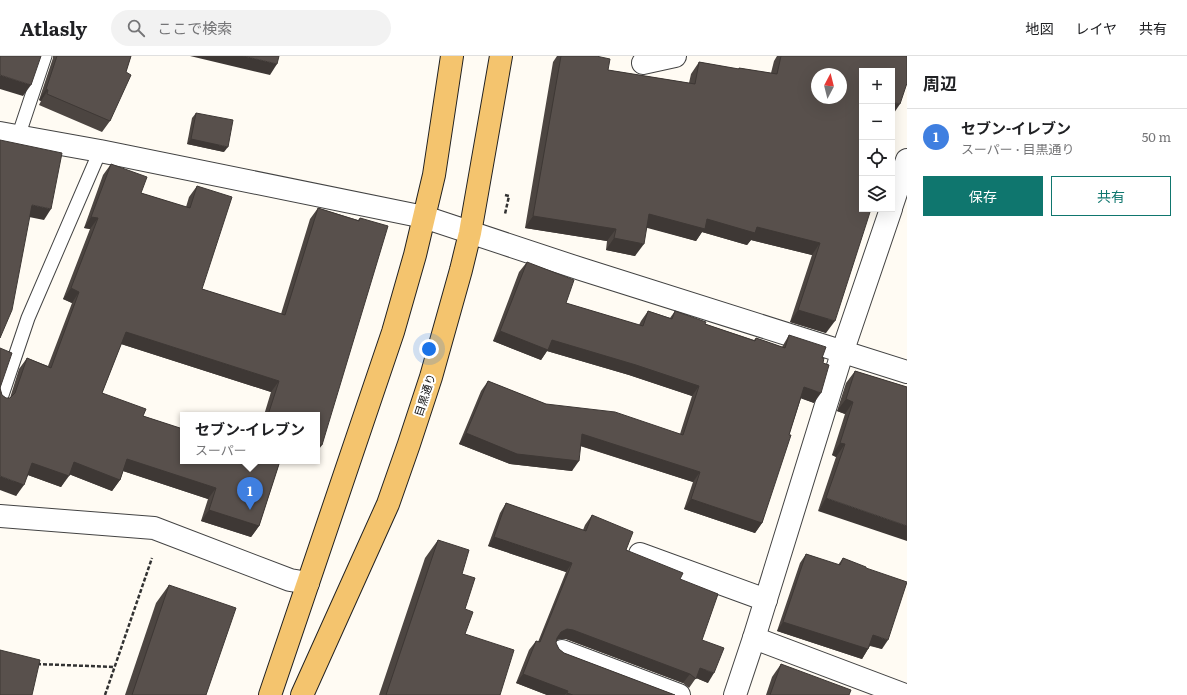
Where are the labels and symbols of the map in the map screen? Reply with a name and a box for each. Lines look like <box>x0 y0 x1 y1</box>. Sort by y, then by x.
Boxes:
north arrow <box>811 68 847 104</box>
your location <box>419 339 439 359</box>
street label: 目黒通り <box>410 371 438 418</box>
pin: 1 <box>237 477 263 510</box>

